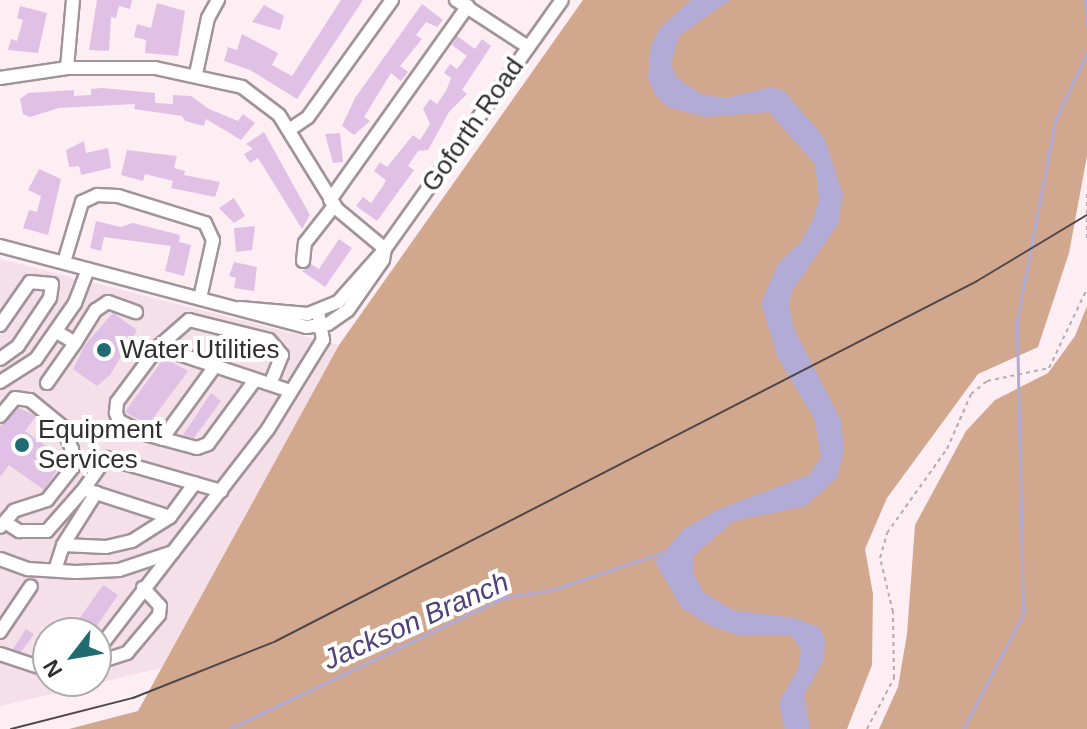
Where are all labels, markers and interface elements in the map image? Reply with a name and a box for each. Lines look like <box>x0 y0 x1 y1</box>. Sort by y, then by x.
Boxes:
street label: Goforth Road <box>415 52 531 198</box>
place label: Water Utilities <box>120 334 279 366</box>
marker: Water Utilities <box>95 341 113 359</box>
place label: Equipment Services <box>38 414 162 476</box>
marker: Equipment Services <box>13 436 31 454</box>
water label: Jackson Branch <box>318 565 514 677</box>
north arrow <box>32 617 112 697</box>
text: N <box>38 655 68 682</box>

